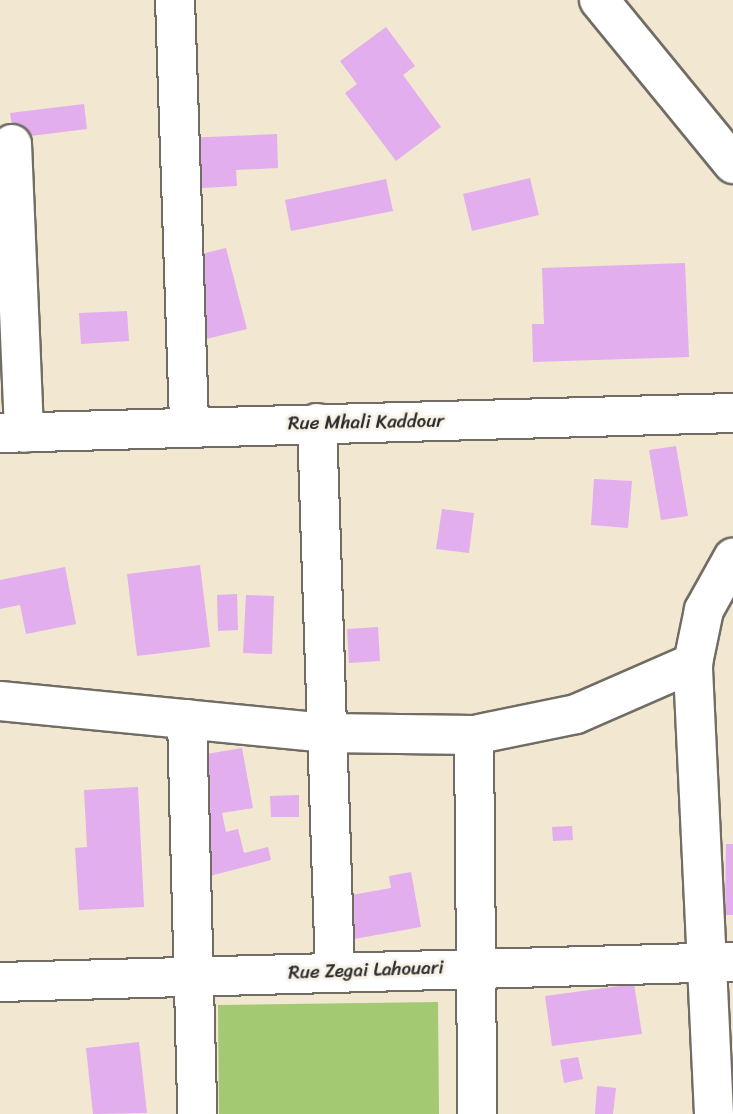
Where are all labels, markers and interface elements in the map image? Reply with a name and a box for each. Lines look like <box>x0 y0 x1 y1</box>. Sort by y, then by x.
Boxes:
street label: Rue Mhali Kaddour <box>288 409 444 435</box>
street label: Rue Zegai Lahouari <box>287 956 445 984</box>

